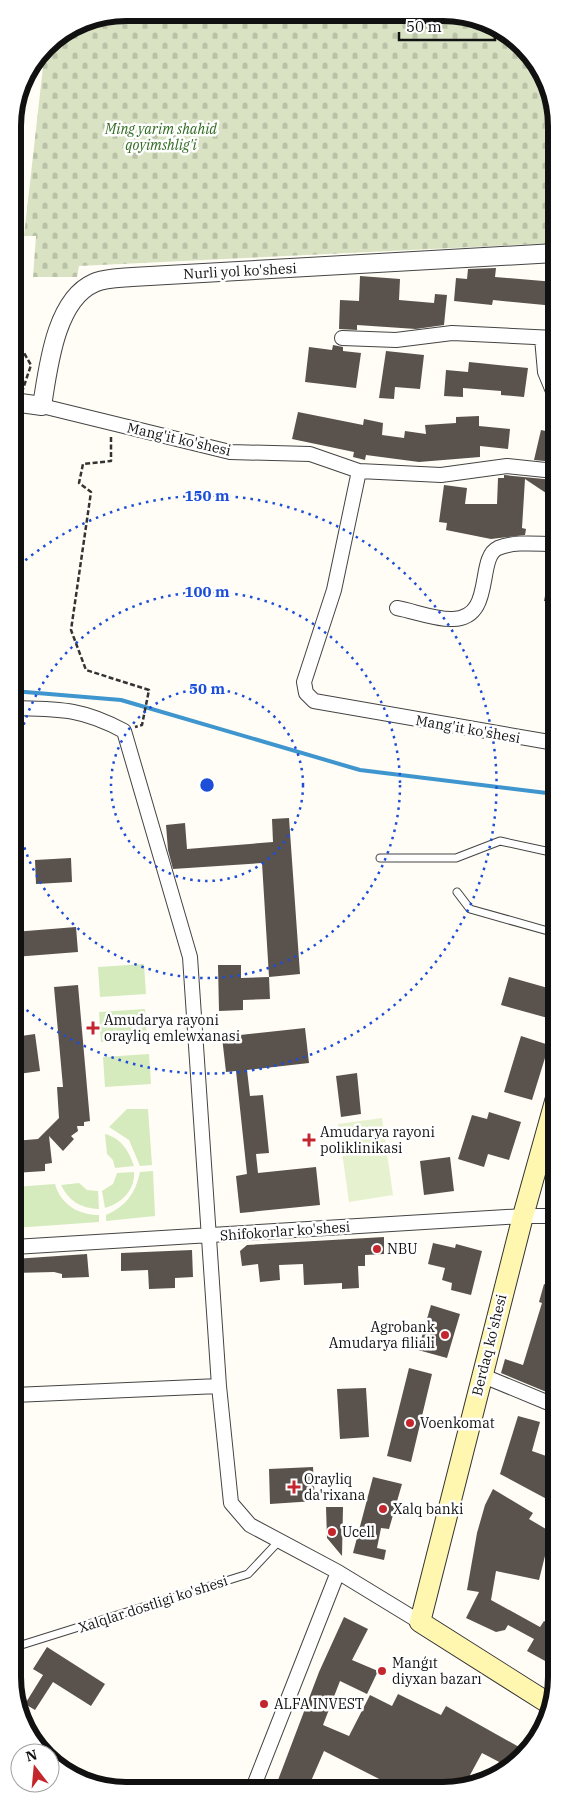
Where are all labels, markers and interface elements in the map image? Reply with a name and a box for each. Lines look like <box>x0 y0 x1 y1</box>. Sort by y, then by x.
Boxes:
scale bar <box>399 10 495 42</box>
text: 50 m <box>406 17 442 36</box>
park label: Ming yarim shahid qoyimshlig'i <box>104 120 217 154</box>
street label: Nurli yol ko'shesi <box>183 259 297 283</box>
street label: Mang'it ko'shesi <box>125 418 233 460</box>
text: 150 m <box>184 486 230 505</box>
text: 100 m <box>184 582 230 601</box>
text: 50 m <box>189 679 225 698</box>
street label: Mang'it ko'shesi <box>414 711 522 747</box>
centre of rings <box>198 776 216 794</box>
place label: Amudarya rayoni orayliq emlewxanasi <box>104 1011 240 1045</box>
marker: Amudarya rayoni orayliq emlewxanasi <box>86 1021 100 1035</box>
place label: Amudarya rayoni poliklinikasi <box>320 1123 435 1157</box>
marker: Amudarya rayoni poliklinikasi <box>302 1133 316 1147</box>
street label: Shifokorlar ko'shesi <box>219 1217 351 1245</box>
place label: NBU <box>387 1240 418 1258</box>
marker: NBU <box>371 1243 383 1255</box>
street label: Berdaq ko'shesi <box>468 1292 510 1398</box>
place label: Agrobank Amudarya filiali <box>329 1318 436 1352</box>
marker: Agrobank Amudarya filiali <box>439 1329 451 1341</box>
place label: Voenkomat <box>420 1414 495 1432</box>
marker: Voenkomat <box>404 1417 416 1429</box>
place label: Orayliq da'rixana <box>304 1470 366 1504</box>
marker: Orayliq da'rixana <box>288 1481 300 1493</box>
place label: Xalq banki <box>393 1500 463 1518</box>
marker: Xalq banki <box>377 1503 389 1515</box>
place label: Ucell <box>342 1523 375 1541</box>
marker: Ucell <box>326 1526 338 1538</box>
street label: Xalqlar dostligi ko'shesi <box>76 1571 230 1637</box>
place label: Manǵıt diyxan bazarı <box>392 1654 482 1688</box>
marker: Manǵıt diyxan bazarı <box>376 1665 388 1677</box>
place label: ALFA INVEST <box>274 1695 364 1713</box>
marker: ALFA INVEST <box>258 1698 270 1710</box>
north arrow <box>10 1743 60 1793</box>
text: N <box>24 1745 39 1766</box>

